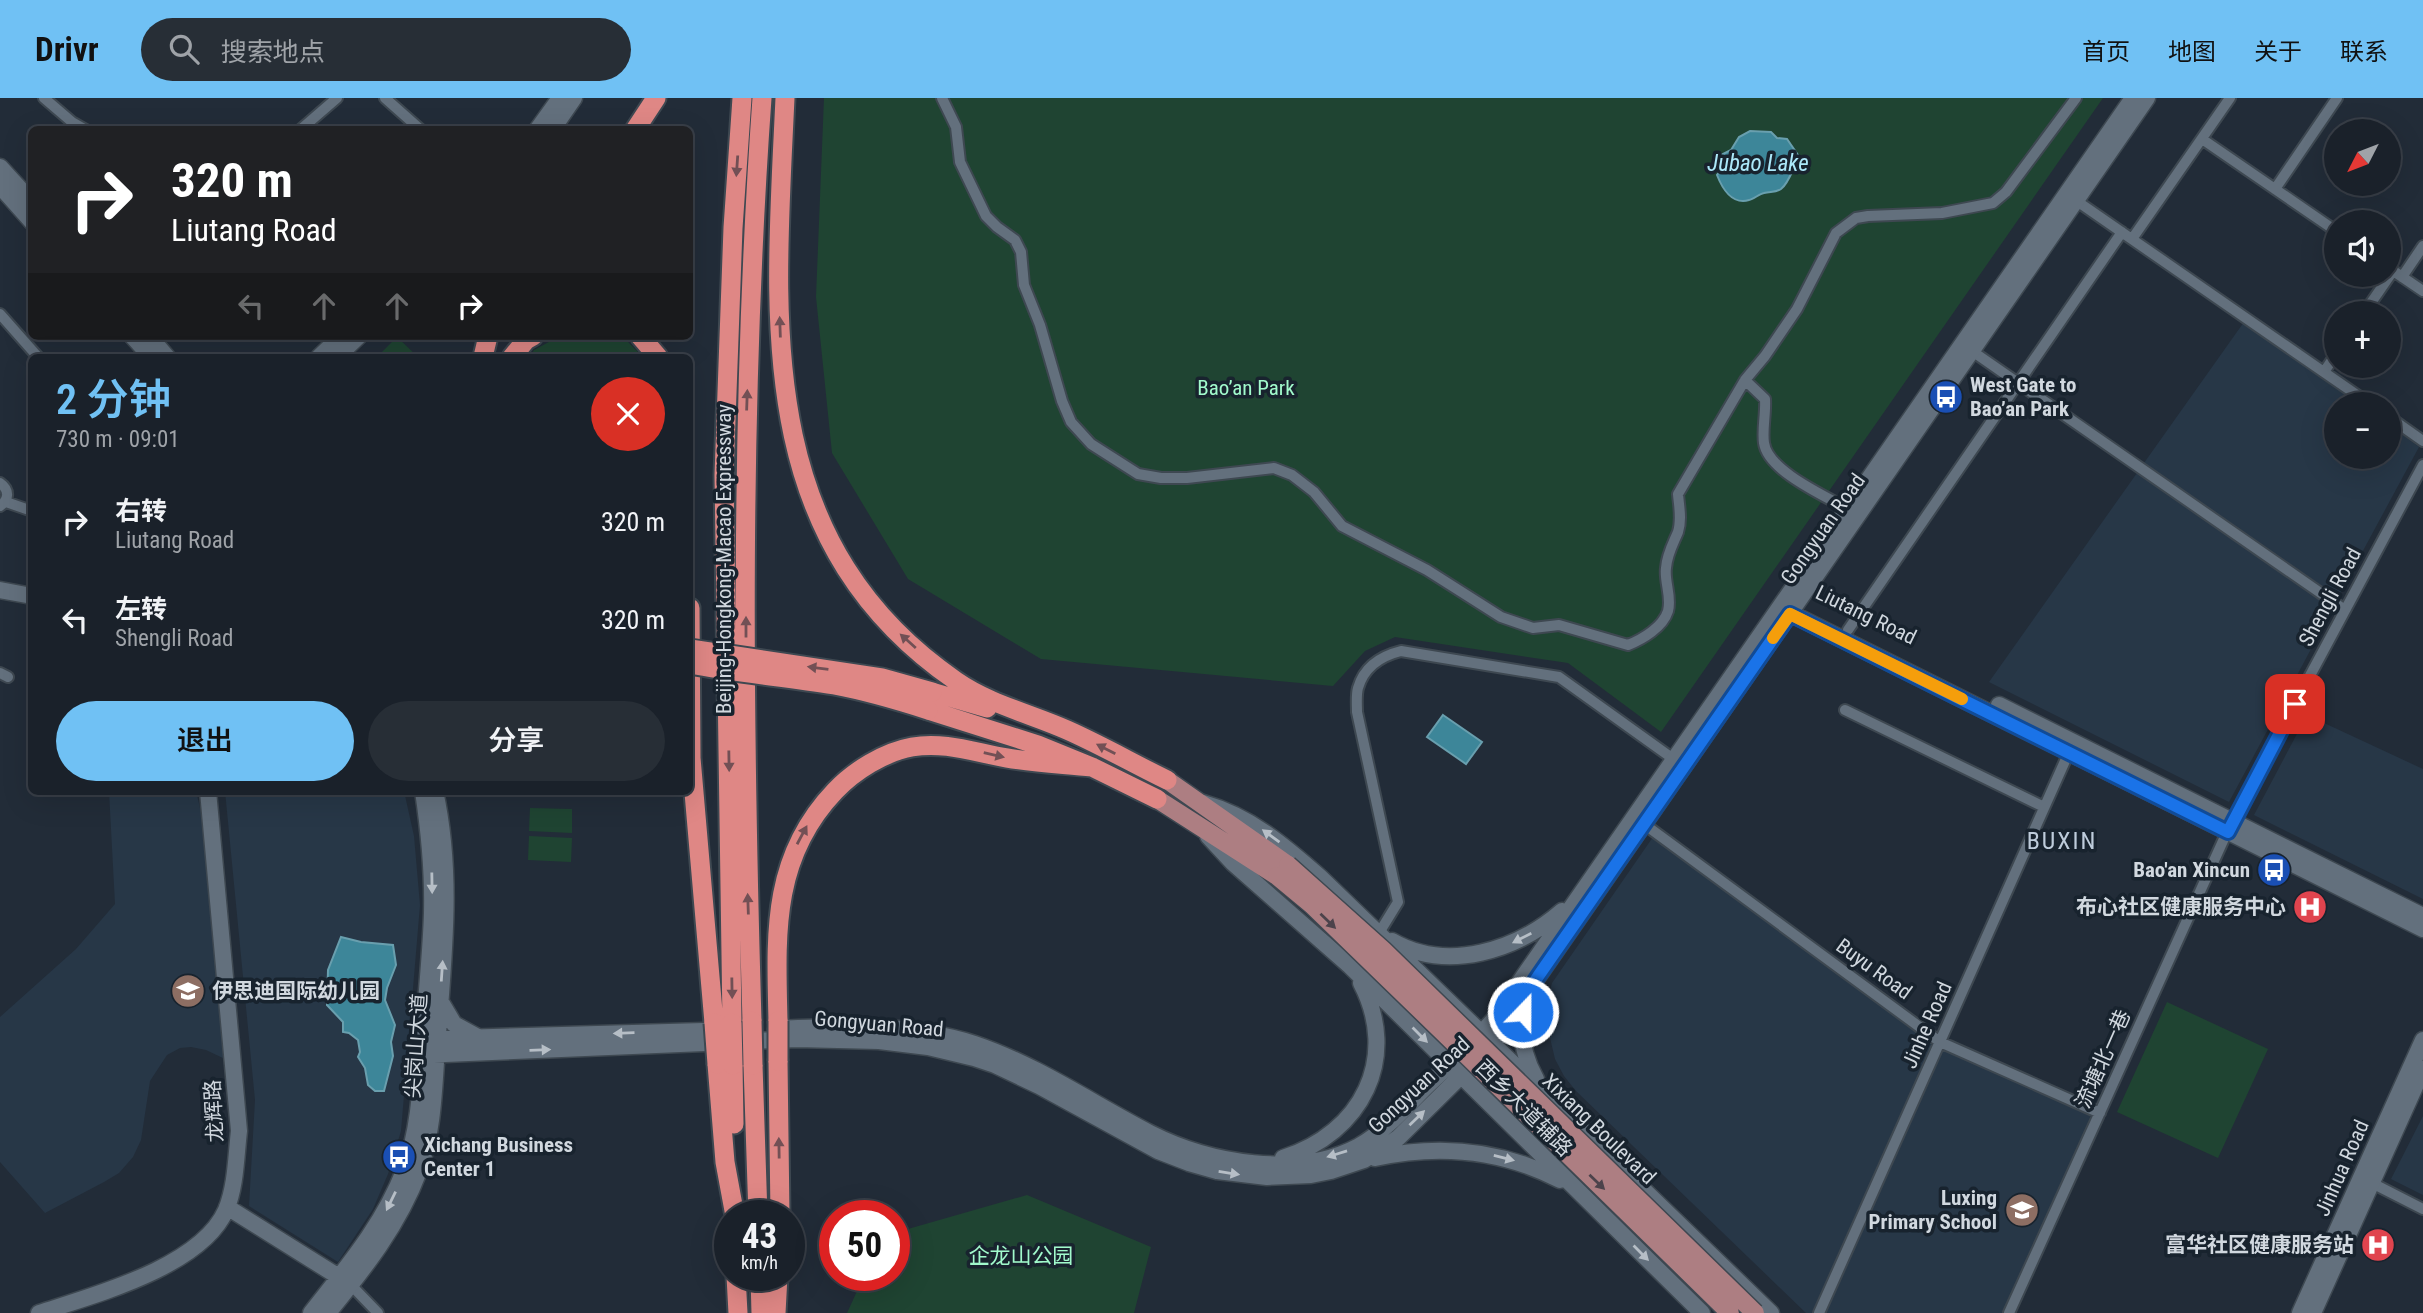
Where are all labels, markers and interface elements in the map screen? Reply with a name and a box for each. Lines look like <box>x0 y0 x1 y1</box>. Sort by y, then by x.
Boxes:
search box <box>141 18 631 81</box>
text: Drivr <box>35 30 99 69</box>
icon: search <box>165 30 203 68</box>
text: 搜索地点 <box>221 37 325 67</box>
text: 首页 <box>2082 38 2130 66</box>
text: 地图 <box>2168 38 2216 66</box>
text: 关于 <box>2254 38 2302 66</box>
text: 联系 <box>2340 38 2388 66</box>
north arrow <box>2324 119 2401 196</box>
map controls <box>2324 119 2401 469</box>
water label: Jubao Lake <box>1707 150 1809 177</box>
text: 320 m <box>171 152 293 209</box>
icon: right <box>56 154 147 245</box>
one-way arrow <box>731 155 742 177</box>
button: sound <box>2324 210 2401 287</box>
text: Liutang Road <box>171 211 337 249</box>
icon: left <box>232 287 270 325</box>
icon: ahead <box>305 287 343 325</box>
icon: ahead <box>378 287 416 325</box>
icon: right <box>451 287 489 325</box>
button: + <box>2324 301 2401 378</box>
one-way arrow <box>774 316 785 338</box>
place label: West Gate to Bao’an Park <box>1970 373 2076 421</box>
text: 2 分钟 <box>56 375 171 424</box>
park label: Bao’an Park <box>1197 376 1295 400</box>
button: close <box>591 377 665 451</box>
bus stop icon: West Gate to Bao’an Park <box>1927 378 1965 416</box>
one-way arrow <box>741 389 753 411</box>
button: − <box>2324 392 2401 469</box>
street label: Beijing-Hongkong-Macao Expressway <box>712 404 736 714</box>
text: 730 m · 09:01 <box>56 426 180 453</box>
street label: Gongyuan Road <box>1776 469 1870 589</box>
text: 右转 <box>115 496 167 526</box>
icon: right <box>56 503 94 541</box>
text: 320 m <box>601 507 665 537</box>
text: Liutang Road <box>115 527 234 554</box>
street label: Shengli Road <box>2294 544 2366 650</box>
street label: Liutang Road <box>1812 580 1920 650</box>
text: 左转 <box>115 594 167 624</box>
icon: left <box>56 601 94 639</box>
text: 320 m <box>601 605 665 635</box>
one-way arrow <box>740 616 752 638</box>
text: Shengli Road <box>115 625 233 652</box>
one-way arrow <box>900 634 917 650</box>
one-way arrow <box>807 662 829 673</box>
pin <box>2265 674 2325 734</box>
icon: arrive <box>2276 685 2314 723</box>
button: 退出 <box>56 701 354 781</box>
button: 分享 <box>368 701 665 781</box>
one-way arrow <box>1096 744 1116 755</box>
one-way arrow <box>723 750 734 772</box>
one-way arrow <box>983 750 1005 761</box>
one-way arrow <box>796 825 808 844</box>
district label: BUXIN <box>2027 827 2097 855</box>
one-way arrow <box>1262 829 1280 843</box>
bus stop icon: Bao'an Xincun <box>2255 851 2293 889</box>
place label: Bao'an Xincun <box>2133 858 2250 882</box>
one-way arrow <box>426 872 438 894</box>
hospital icon: 布心社区健康服务中心 <box>2291 888 2329 926</box>
one-way arrow <box>743 893 754 915</box>
place label: 布心社区健康服务中心 <box>2076 895 2286 919</box>
one-way arrow <box>1319 913 1337 929</box>
one-way arrow <box>1512 932 1532 943</box>
street label: Buyu Road <box>1832 934 1916 1004</box>
one-way arrow <box>437 960 448 982</box>
school or university icon: 伊思迪国际幼儿园 <box>169 972 207 1010</box>
position arrow <box>1486 975 1560 1049</box>
one-way arrow <box>726 977 738 999</box>
street label: Jinhe Road <box>1897 978 1957 1072</box>
place label: 伊思迪国际幼儿园 <box>212 979 380 1003</box>
street label: 尖岗山大道 <box>400 993 432 1099</box>
street label: Gongyuan Road <box>813 1006 945 1042</box>
street label: 流塘北一巷 <box>2071 1006 2135 1112</box>
one-way arrow <box>613 1027 635 1039</box>
one-way arrow <box>1411 1027 1428 1043</box>
street label: Gongyuan Road <box>1363 1032 1475 1138</box>
one-way arrow <box>529 1045 551 1056</box>
street label: 西乡大道辅路 <box>1471 1055 1577 1161</box>
street label: Xixiang Boulevard <box>1537 1069 1661 1189</box>
street label: 龙辉路 <box>200 1079 228 1143</box>
one-way arrow <box>1409 1110 1426 1127</box>
street label: Jinhua Road <box>2310 1116 2374 1220</box>
place label: Xichang Business Center 1 <box>424 1133 573 1181</box>
one-way arrow <box>774 1137 785 1159</box>
bus stop icon: Xichang Business Center 1 <box>380 1138 418 1176</box>
one-way arrow <box>1326 1150 1347 1160</box>
one-way arrow <box>1493 1153 1515 1164</box>
one-way arrow <box>1218 1168 1240 1179</box>
one-way arrow <box>1589 1174 1605 1190</box>
place label: Luxing Primary School <box>1869 1186 1997 1234</box>
one-way arrow <box>385 1191 396 1211</box>
school or university icon: Luxing Primary School <box>2003 1191 2041 1229</box>
speed limit sign: 50 <box>819 1200 910 1291</box>
text: 43 <box>742 1216 777 1257</box>
hospital icon: 富华社区健康服务站 <box>2359 1226 2397 1264</box>
place label: 富华社区健康服务站 <box>2165 1233 2354 1257</box>
park label: 企龙山公园 <box>969 1244 1074 1268</box>
one-way arrow <box>1632 1244 1649 1260</box>
text: km/h <box>741 1252 778 1273</box>

